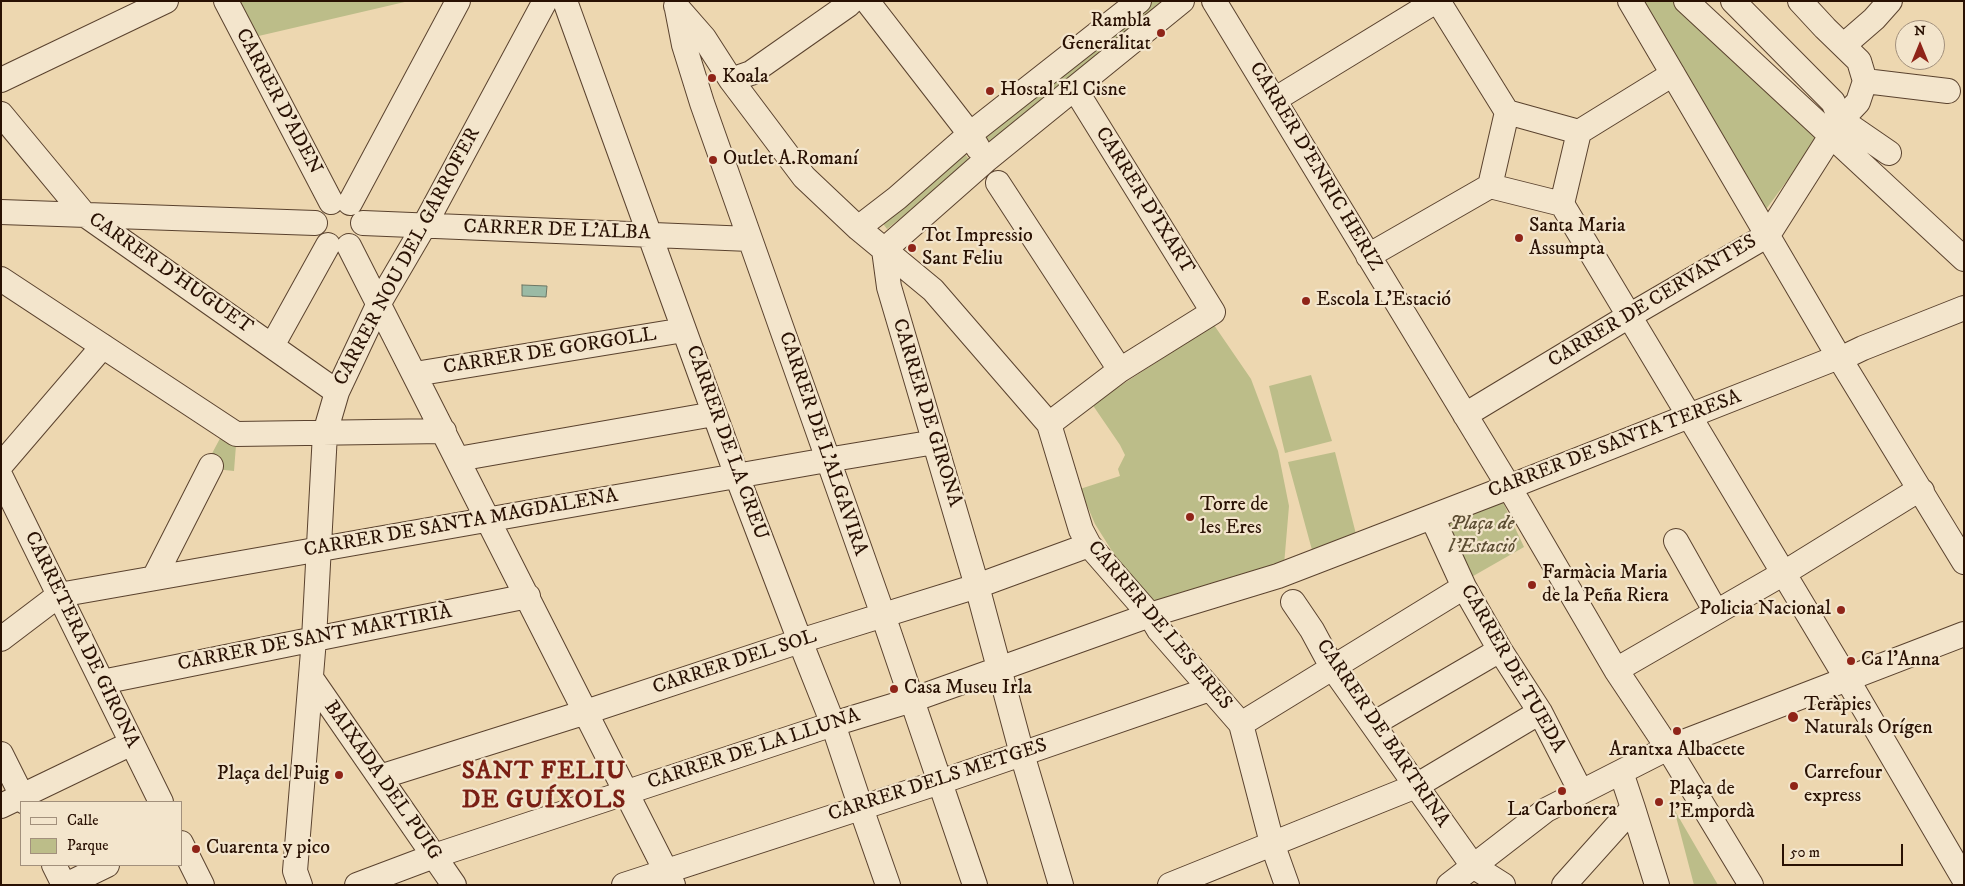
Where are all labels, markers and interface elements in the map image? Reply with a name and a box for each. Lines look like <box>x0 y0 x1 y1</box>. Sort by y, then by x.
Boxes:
place label: Rambla Generalitat <box>1062 10 1151 57</box>
north arrow <box>1895 20 1945 70</box>
text: N <box>1914 22 1926 40</box>
street label: CARRER D'ADEN <box>229 25 327 179</box>
marker: Rambla Generalitat <box>1155 27 1167 39</box>
street label: CARRER D'ENRIC HERIZ <box>1243 58 1387 276</box>
place label: Koala <box>722 66 769 90</box>
marker: Koala <box>706 72 718 84</box>
place label: Hostal El Cisne <box>1000 79 1126 103</box>
marker: Hostal El Cisne <box>984 85 996 97</box>
street label: CARRER D'IXART <box>1089 123 1199 279</box>
street label: CARRER NOU DEL GARROFER <box>330 124 486 390</box>
place label: Outlet A.Romaní <box>723 148 858 172</box>
marker: Outlet A.Romaní <box>707 154 719 166</box>
street label: CARRER D'HUGUET <box>83 208 257 340</box>
place label: Santa Maria Assumpta <box>1529 215 1625 262</box>
street label: CARRER DE L'ALBA <box>463 216 651 246</box>
place label: Tot Impressio Sant Feliu <box>922 225 1033 272</box>
street label: CARRER DE CERVANTES <box>1545 230 1761 374</box>
marker: Santa Maria Assumpta <box>1513 232 1525 244</box>
marker: Tot Impressio Sant Feliu <box>906 242 918 254</box>
place label: Escola L'Estació <box>1316 289 1451 313</box>
marker: Escola L'Estació <box>1300 295 1312 307</box>
street label: CARRER DE GIRONA <box>886 316 966 510</box>
street label: CARRER DE GORGOLL <box>442 323 658 381</box>
street label: CARRER DE L'ALGAVIRA <box>772 329 872 559</box>
street label: CARRER DE LA CREU <box>680 342 772 544</box>
street label: CARRER DE SANTA TERESA <box>1485 386 1745 504</box>
street label: CARRER DE SANTA MAGDALENA <box>302 485 620 563</box>
place label: Torre de les Eres <box>1200 494 1268 541</box>
marker: Torre de les Eres <box>1184 511 1196 523</box>
park label: Plaça de l'Estació <box>1449 513 1515 560</box>
street label: CARRETERA DE GIRONA <box>18 528 144 752</box>
street label: CARRER DE LES ERES <box>1081 537 1237 715</box>
place label: Farmàcia Maria de la Peña Riera <box>1542 562 1669 609</box>
marker: Farmàcia Maria de la Peña Riera <box>1526 579 1538 591</box>
street label: CARRER DE TUEDA <box>1454 581 1570 757</box>
place label: Policia Nacional <box>1700 598 1831 622</box>
street label: CARRER DE SANT MARTIRIÀ <box>176 601 454 677</box>
marker: Policia Nacional <box>1835 604 1847 616</box>
street label: CARRER DEL SOL <box>650 625 820 701</box>
street label: CARRER DE BARTRINA <box>1310 635 1454 833</box>
place label: Ca l'Anna <box>1861 649 1940 673</box>
marker: Ca l'Anna <box>1845 655 1857 667</box>
place label: Casa Museu Irla <box>904 677 1032 701</box>
marker: Casa Museu Irla <box>888 683 900 695</box>
place label: Teràpies Naturals Orígen <box>1804 694 1933 741</box>
street label: BAIXADA DEL PUIG <box>318 697 446 865</box>
street label: CARRER DE LA LLUNA <box>645 704 863 796</box>
marker: Teràpies Naturals Orígen <box>1786 710 1800 724</box>
marker: Arantxa Albacete <box>1671 725 1683 737</box>
street label: CARRER DELS METGES <box>826 734 1050 828</box>
place label: Arantxa Albacete <box>1609 739 1745 763</box>
district label: SANT FELIU DE GUÍXOLS <box>460 758 628 817</box>
place label: Carrefour express <box>1804 762 1882 809</box>
place label: Plaça del Puig <box>217 763 329 787</box>
marker: Plaça del Puig <box>333 769 345 781</box>
place label: Plaça de l'Empordà <box>1669 778 1755 825</box>
marker: Carrefour express <box>1788 780 1800 792</box>
marker: La Carbonera <box>1556 785 1568 797</box>
marker: Plaça de l'Empordà <box>1653 796 1665 808</box>
place label: La Carbonera <box>1507 799 1617 823</box>
legend <box>20 801 182 866</box>
text: Calle <box>67 811 99 830</box>
scale bar <box>1785 834 1906 866</box>
text: Parque <box>67 836 108 855</box>
place label: Cuarenta y pico <box>206 837 330 861</box>
marker: Cuarenta y pico <box>190 843 202 855</box>
text: 50 m <box>1790 843 1820 862</box>

